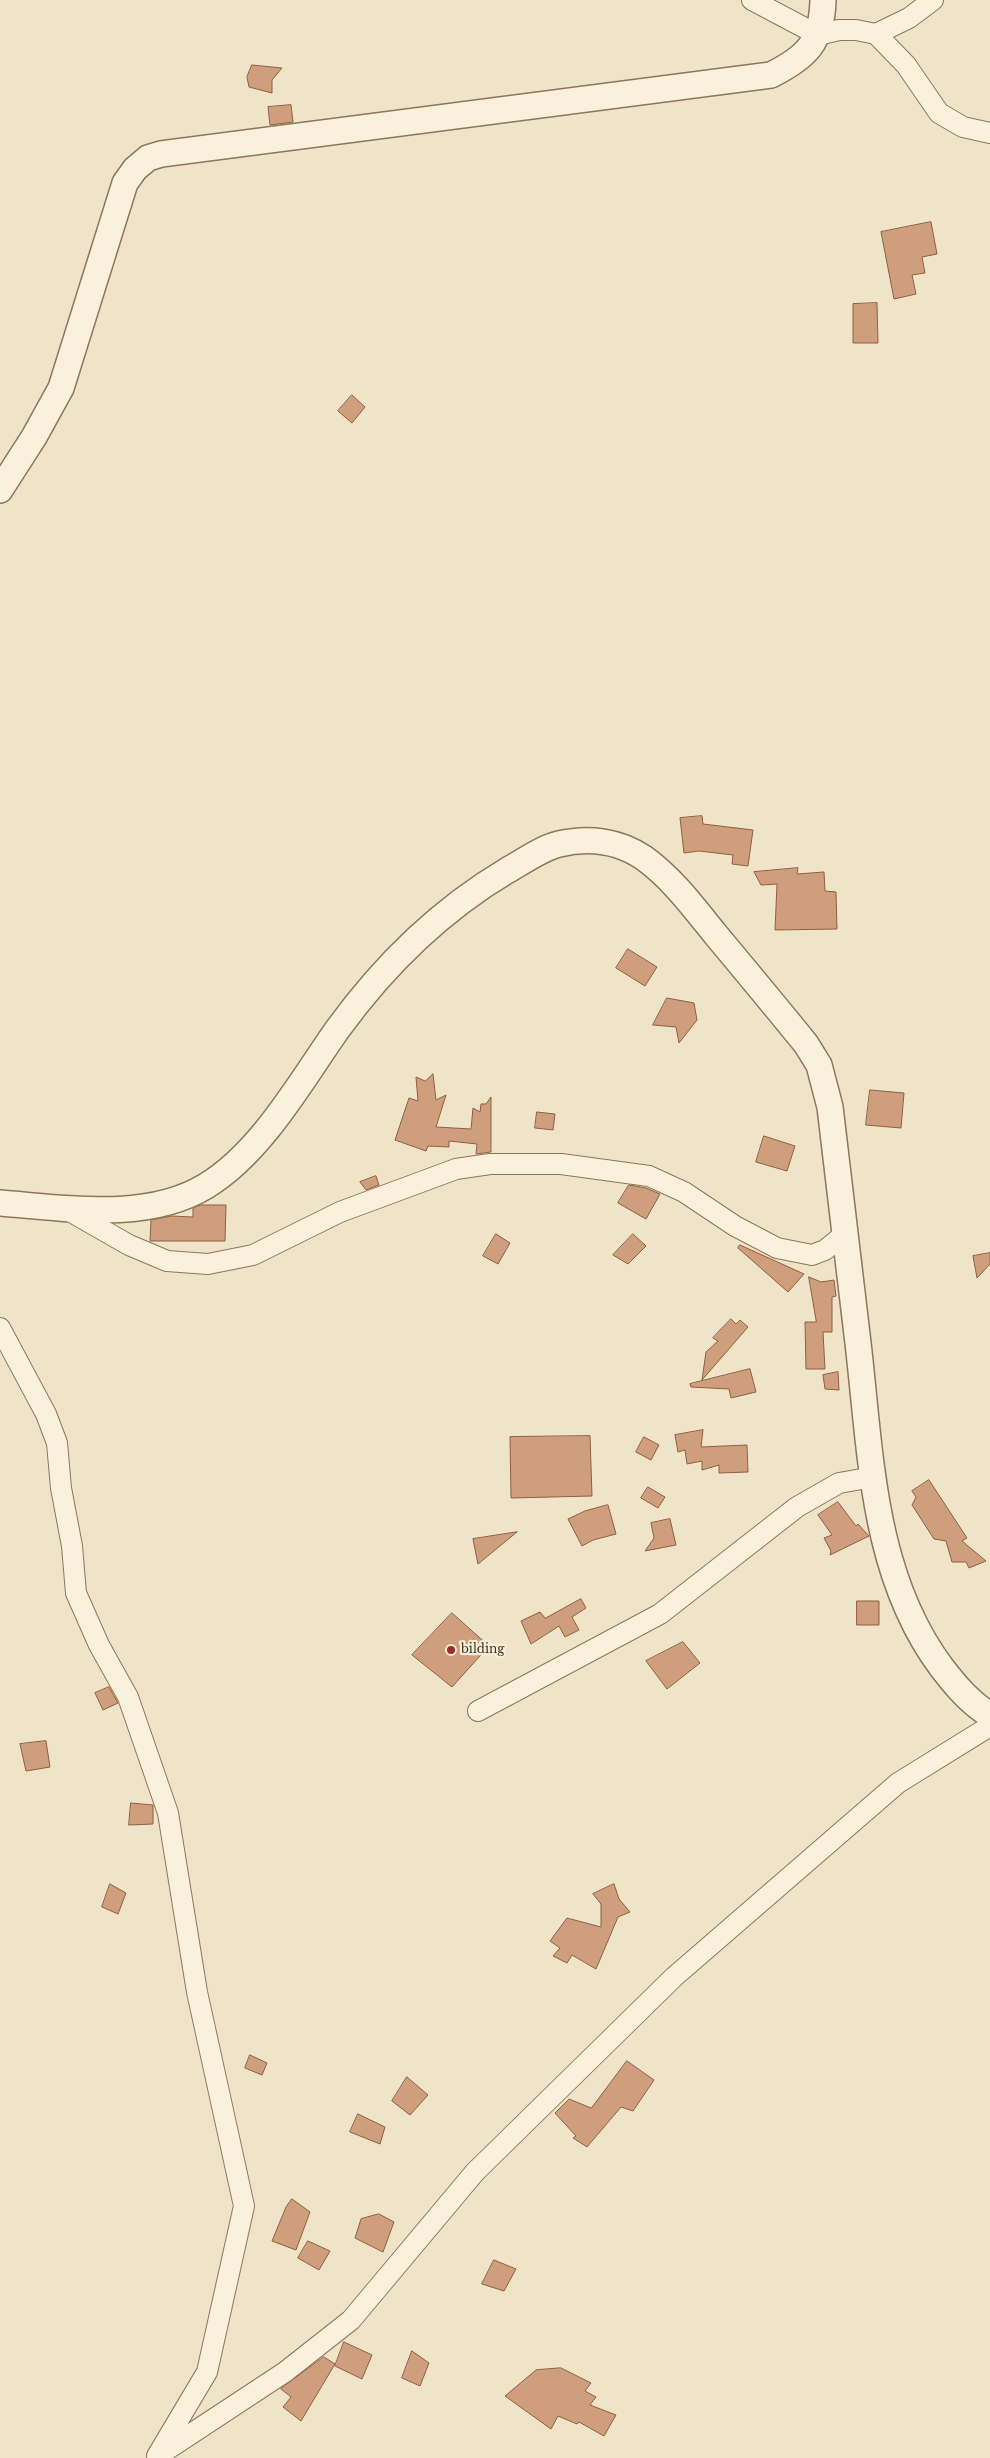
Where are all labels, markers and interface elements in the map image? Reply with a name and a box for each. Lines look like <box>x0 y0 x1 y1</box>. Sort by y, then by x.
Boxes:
place label: bilding <box>461 1643 504 1657</box>
marker: bilding <box>445 1644 457 1656</box>

